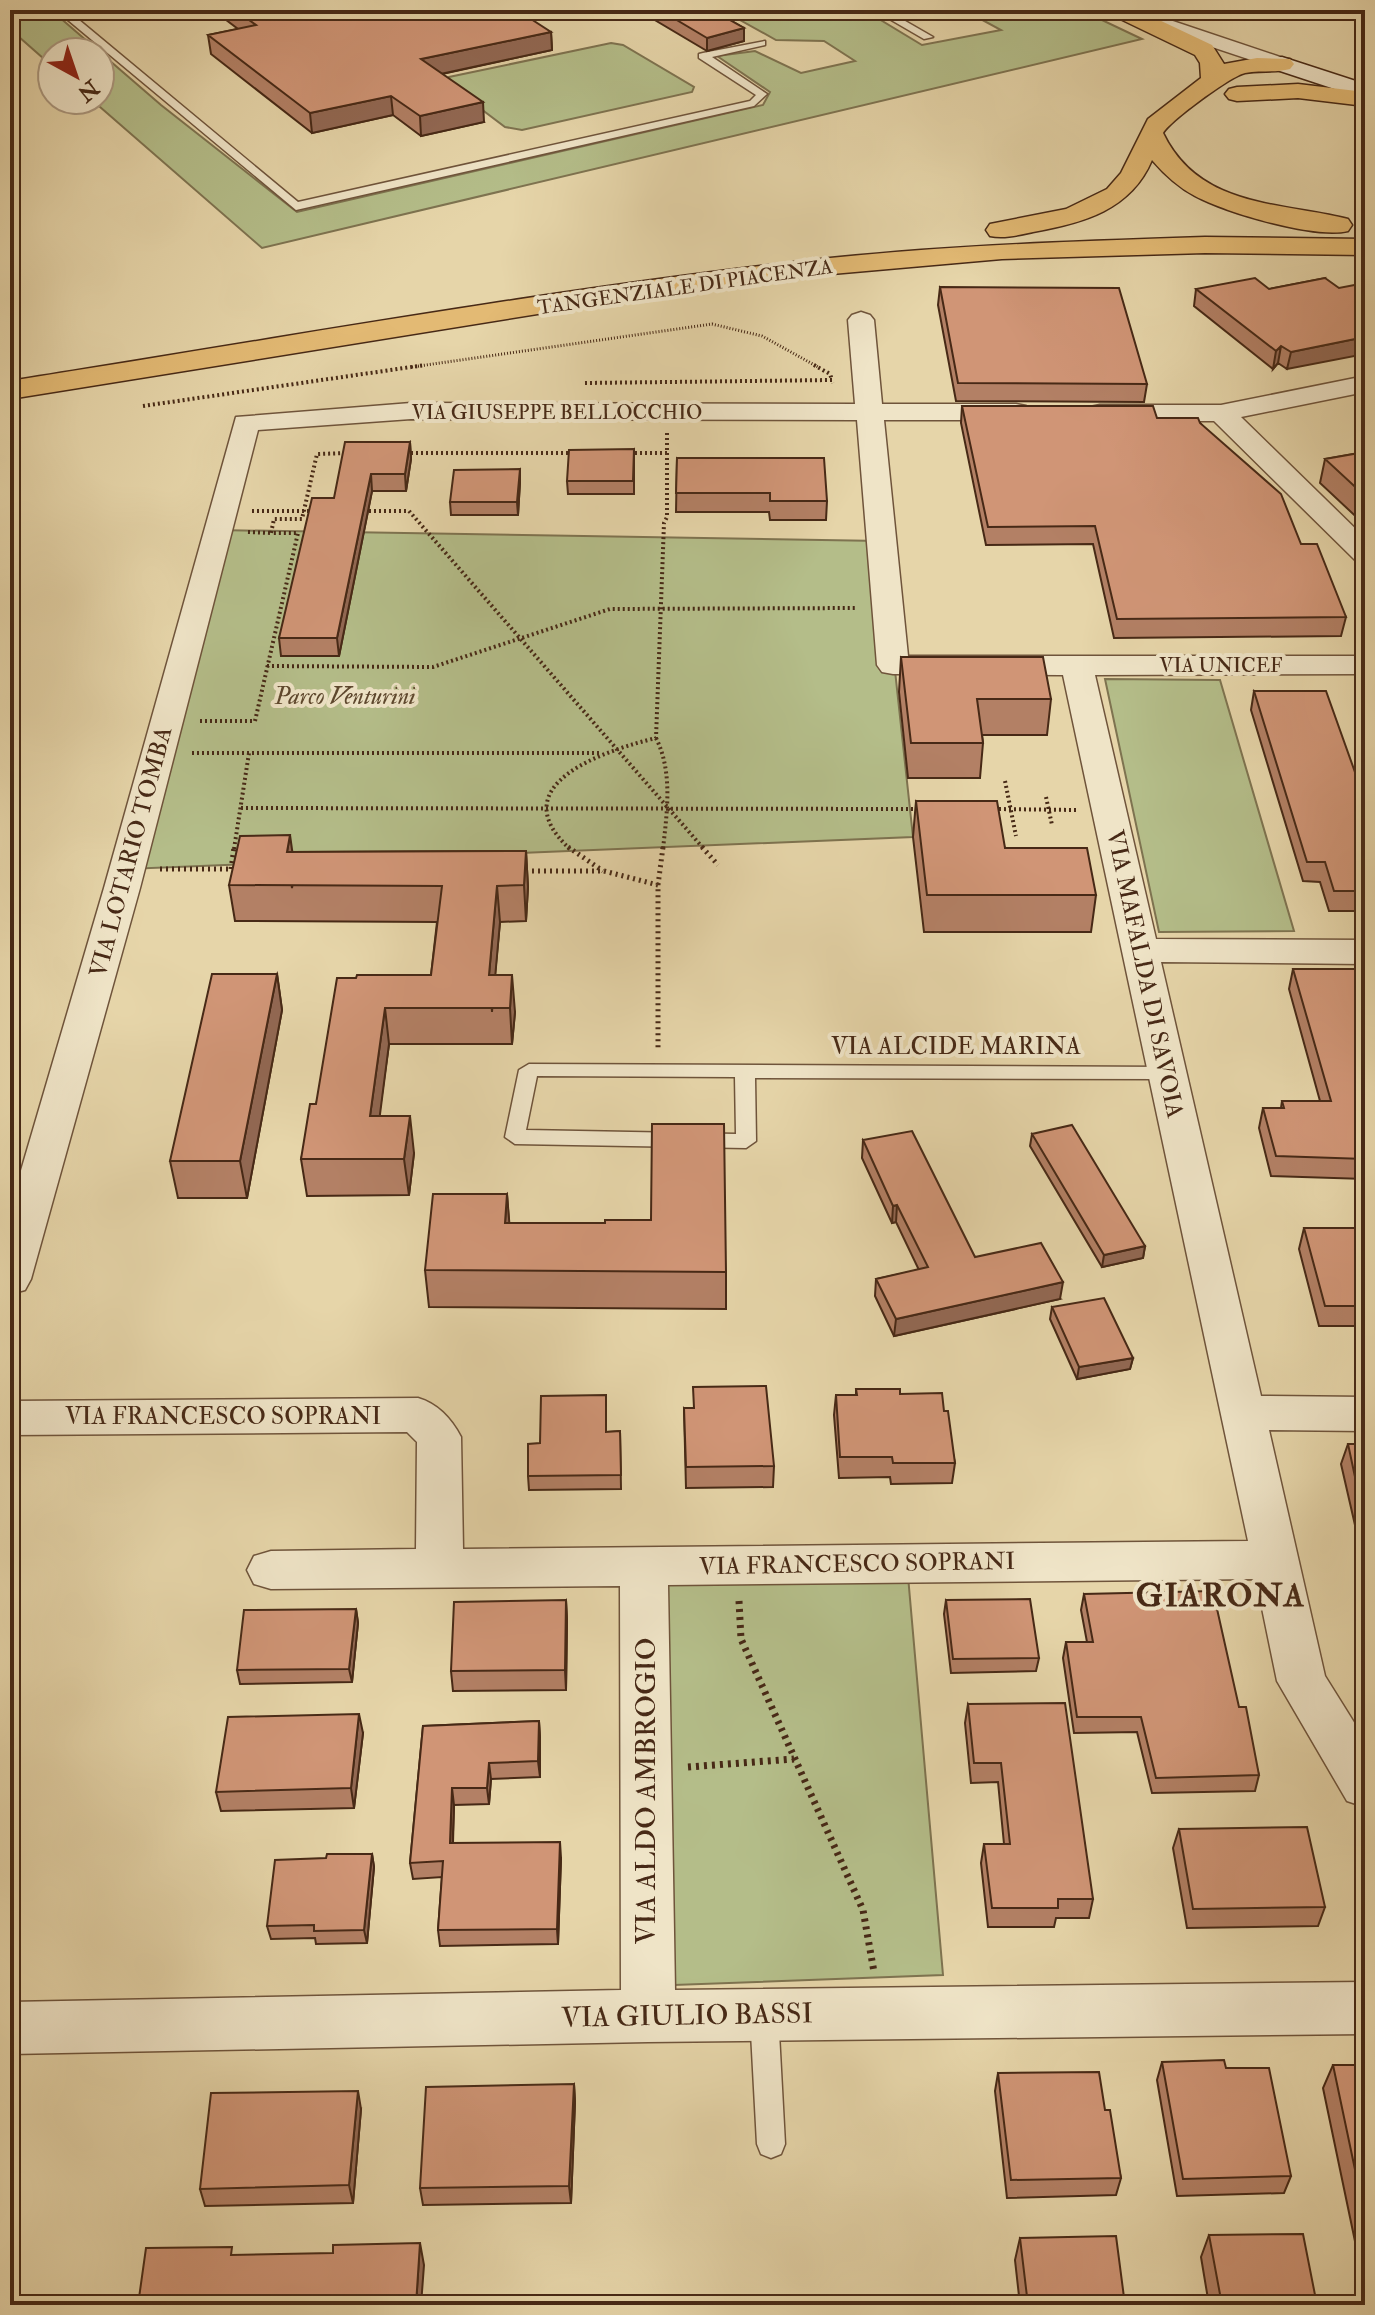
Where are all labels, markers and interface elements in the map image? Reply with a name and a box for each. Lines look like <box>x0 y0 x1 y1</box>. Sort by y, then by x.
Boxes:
north arrow <box>36 36 116 116</box>
text: N <box>71 73 106 108</box>
street label: TANGENZIALE DI PIACENZA <box>536 254 835 320</box>
street label: VIA GIUSEPPE BELLOCCHIO <box>412 400 702 425</box>
street label: VIA UNICEF <box>1159 653 1283 678</box>
park label: Parco Venturini <box>273 681 416 712</box>
street label: VIA LOTARIO TOMBA <box>83 723 179 981</box>
street label: VIA MAFALDA DI SAVOIA <box>1099 827 1191 1121</box>
street label: VIA ALCIDE MARINA <box>831 1031 1081 1062</box>
street label: VIA FRANCESCO SOPRANI <box>65 1401 381 1432</box>
street label: VIA FRANCESCO SOPRANI <box>699 1546 1015 1582</box>
district label: GIARONA <box>1136 1576 1306 1616</box>
street label: VIA ALDO AMBROGIO <box>629 1638 664 1945</box>
street label: VIA GIULIO BASSI <box>561 1996 813 2036</box>

